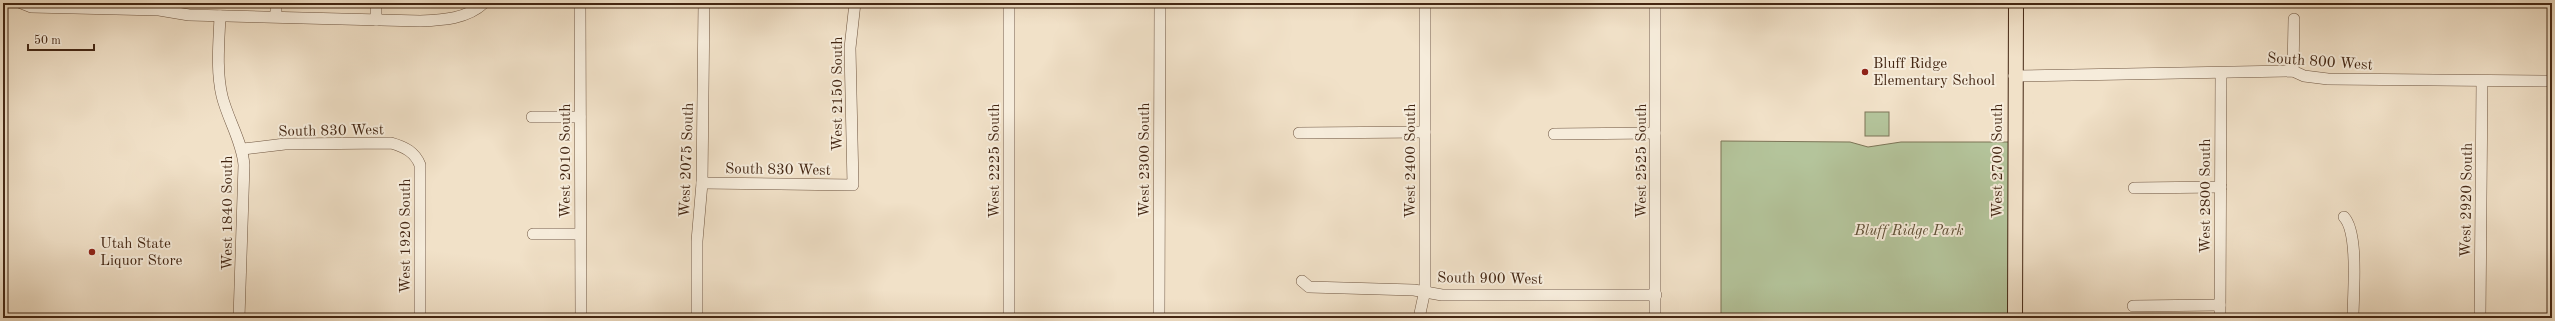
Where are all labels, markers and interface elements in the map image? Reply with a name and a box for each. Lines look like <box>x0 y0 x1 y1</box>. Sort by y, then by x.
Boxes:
scale bar <box>28 26 94 52</box>
text: 50 m <box>34 34 61 47</box>
street label: West 2150 South <box>831 37 846 151</box>
street label: South 800 West <box>2267 51 2373 74</box>
place label: Bluff Ridge Elementary School <box>1873 57 1995 89</box>
marker: Bluff Ridge Elementary School <box>1860 67 1870 77</box>
street label: West 2075 South <box>678 103 697 218</box>
street label: West 2300 South <box>1138 103 1153 217</box>
street label: West 2010 South <box>559 104 574 218</box>
street label: West 2225 South <box>988 104 1003 218</box>
street label: West 2400 South <box>1404 104 1419 218</box>
street label: West 2525 South <box>1635 104 1650 218</box>
street label: West 2700 South <box>1991 104 2006 218</box>
street label: South 830 West <box>278 123 384 140</box>
street label: West 2800 South <box>2199 139 2214 253</box>
street label: West 2920 South <box>2459 143 2476 257</box>
street label: West 1840 South <box>221 156 236 270</box>
street label: South 830 West <box>725 162 831 179</box>
street label: West 1920 South <box>399 179 414 293</box>
park label: Bluff Ridge Park <box>1853 224 1964 239</box>
place label: Utah State Liquor Store <box>100 237 183 269</box>
marker: Utah State Liquor Store <box>87 247 97 257</box>
street label: South 900 West <box>1437 271 1543 288</box>

